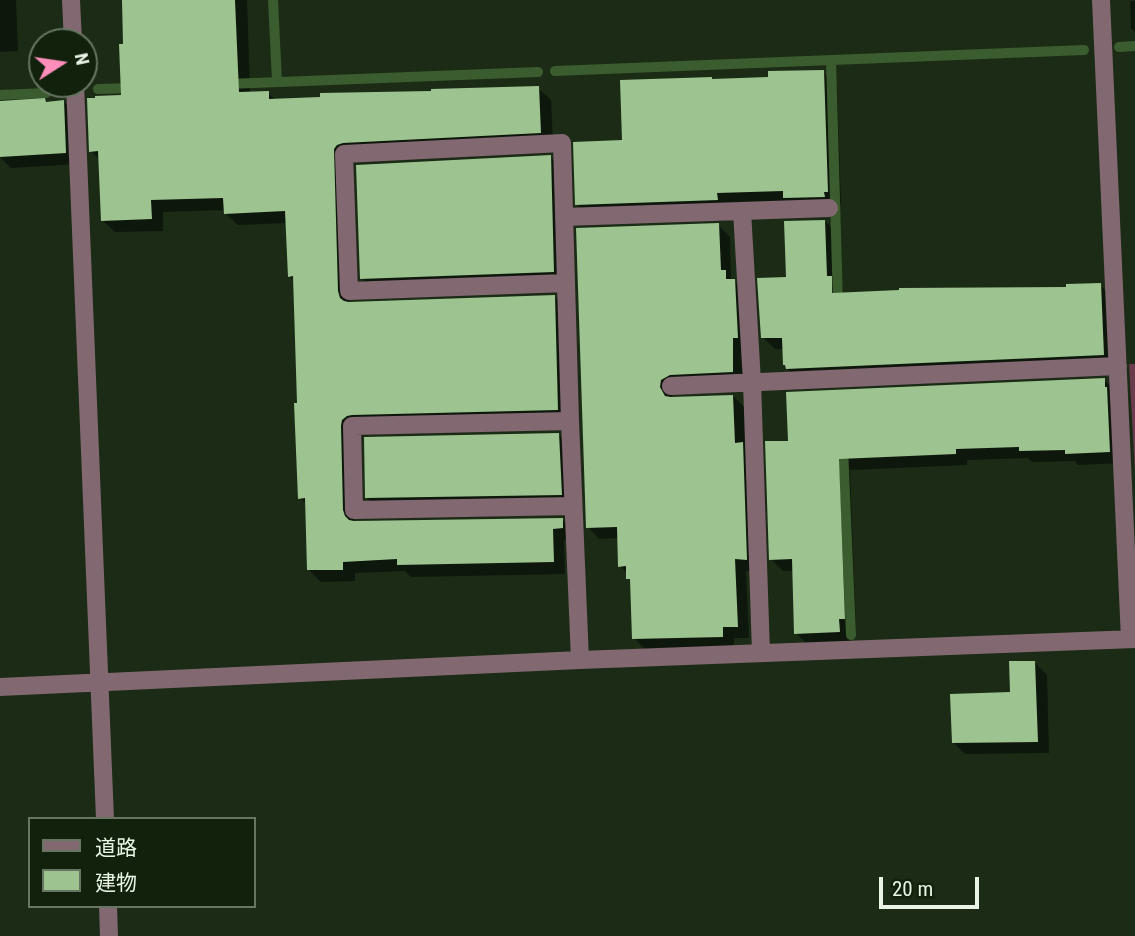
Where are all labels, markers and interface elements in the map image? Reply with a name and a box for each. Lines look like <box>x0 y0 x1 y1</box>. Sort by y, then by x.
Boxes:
north arrow <box>28 28 98 98</box>
text: N <box>70 51 95 67</box>
legend <box>28 817 256 908</box>
text: 道路 <box>95 836 137 860</box>
scale bar <box>883 862 983 906</box>
text: 建物 <box>95 871 137 895</box>
text: 20 m <box>892 877 933 901</box>

